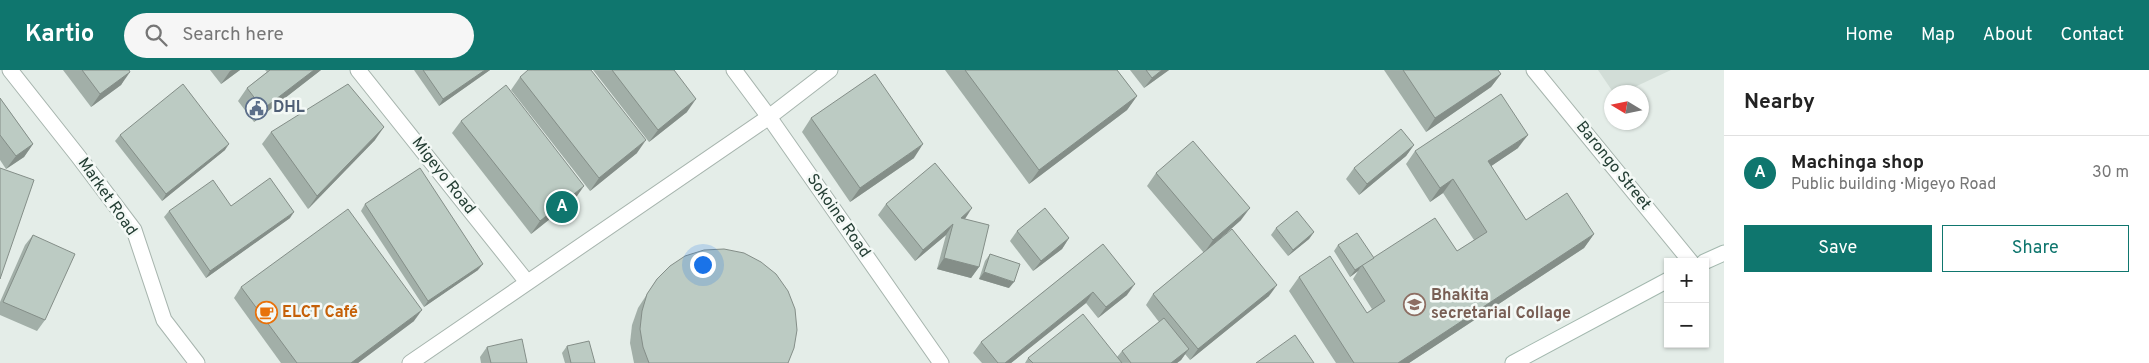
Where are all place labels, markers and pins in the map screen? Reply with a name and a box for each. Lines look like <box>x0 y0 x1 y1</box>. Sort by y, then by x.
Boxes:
public building icon: DHL <box>245 96 269 120</box>
place label: DHL <box>273 98 305 118</box>
pin: A <box>546 188 578 226</box>
place label: Bhakita secretarial Collage <box>1431 286 1571 324</box>
school or university icon: Bhakita secretarial Collage <box>1403 293 1427 317</box>
cafe icon: ELCT Café <box>254 301 278 325</box>
place label: ELCT Café <box>282 303 358 323</box>

